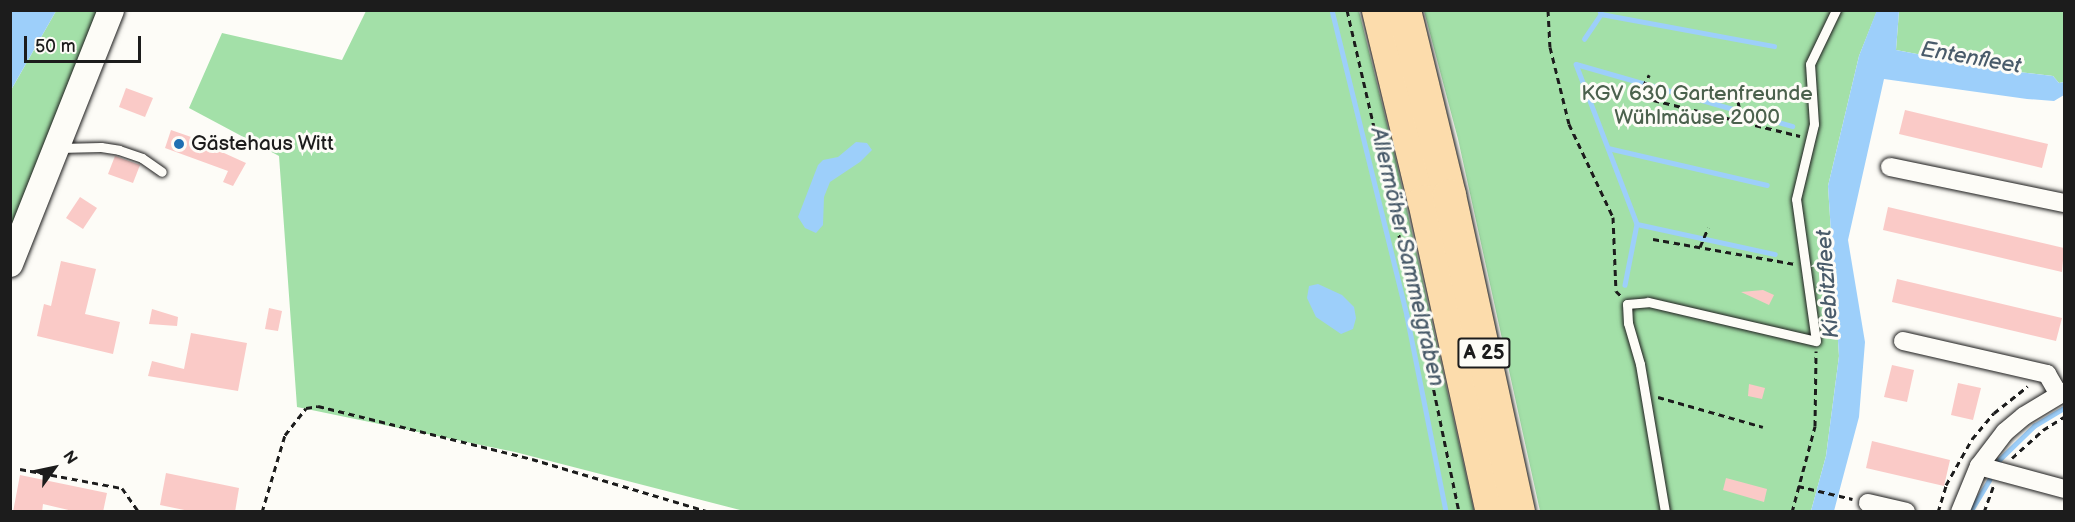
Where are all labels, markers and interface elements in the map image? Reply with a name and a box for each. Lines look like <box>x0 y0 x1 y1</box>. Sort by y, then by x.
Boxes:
scale bar <box>27 24 144 62</box>
text: 50 m <box>35 36 76 57</box>
water label: Entenfleet <box>1919 36 2023 80</box>
park label: KGV 630 Gartenfreunde Wühlmäuse 2000 <box>1581 81 1813 131</box>
water label: Allermöher Sammelgraben <box>1364 125 1450 389</box>
place label: Gästehaus Witt <box>191 131 335 157</box>
marker: Gästehaus Witt <box>172 137 186 151</box>
water label: Kiebitzfleet <box>1811 229 1845 339</box>
road number: A 25 <box>1457 336 1511 370</box>
north arrow <box>24 438 84 498</box>
text: N <box>58 448 81 468</box>

